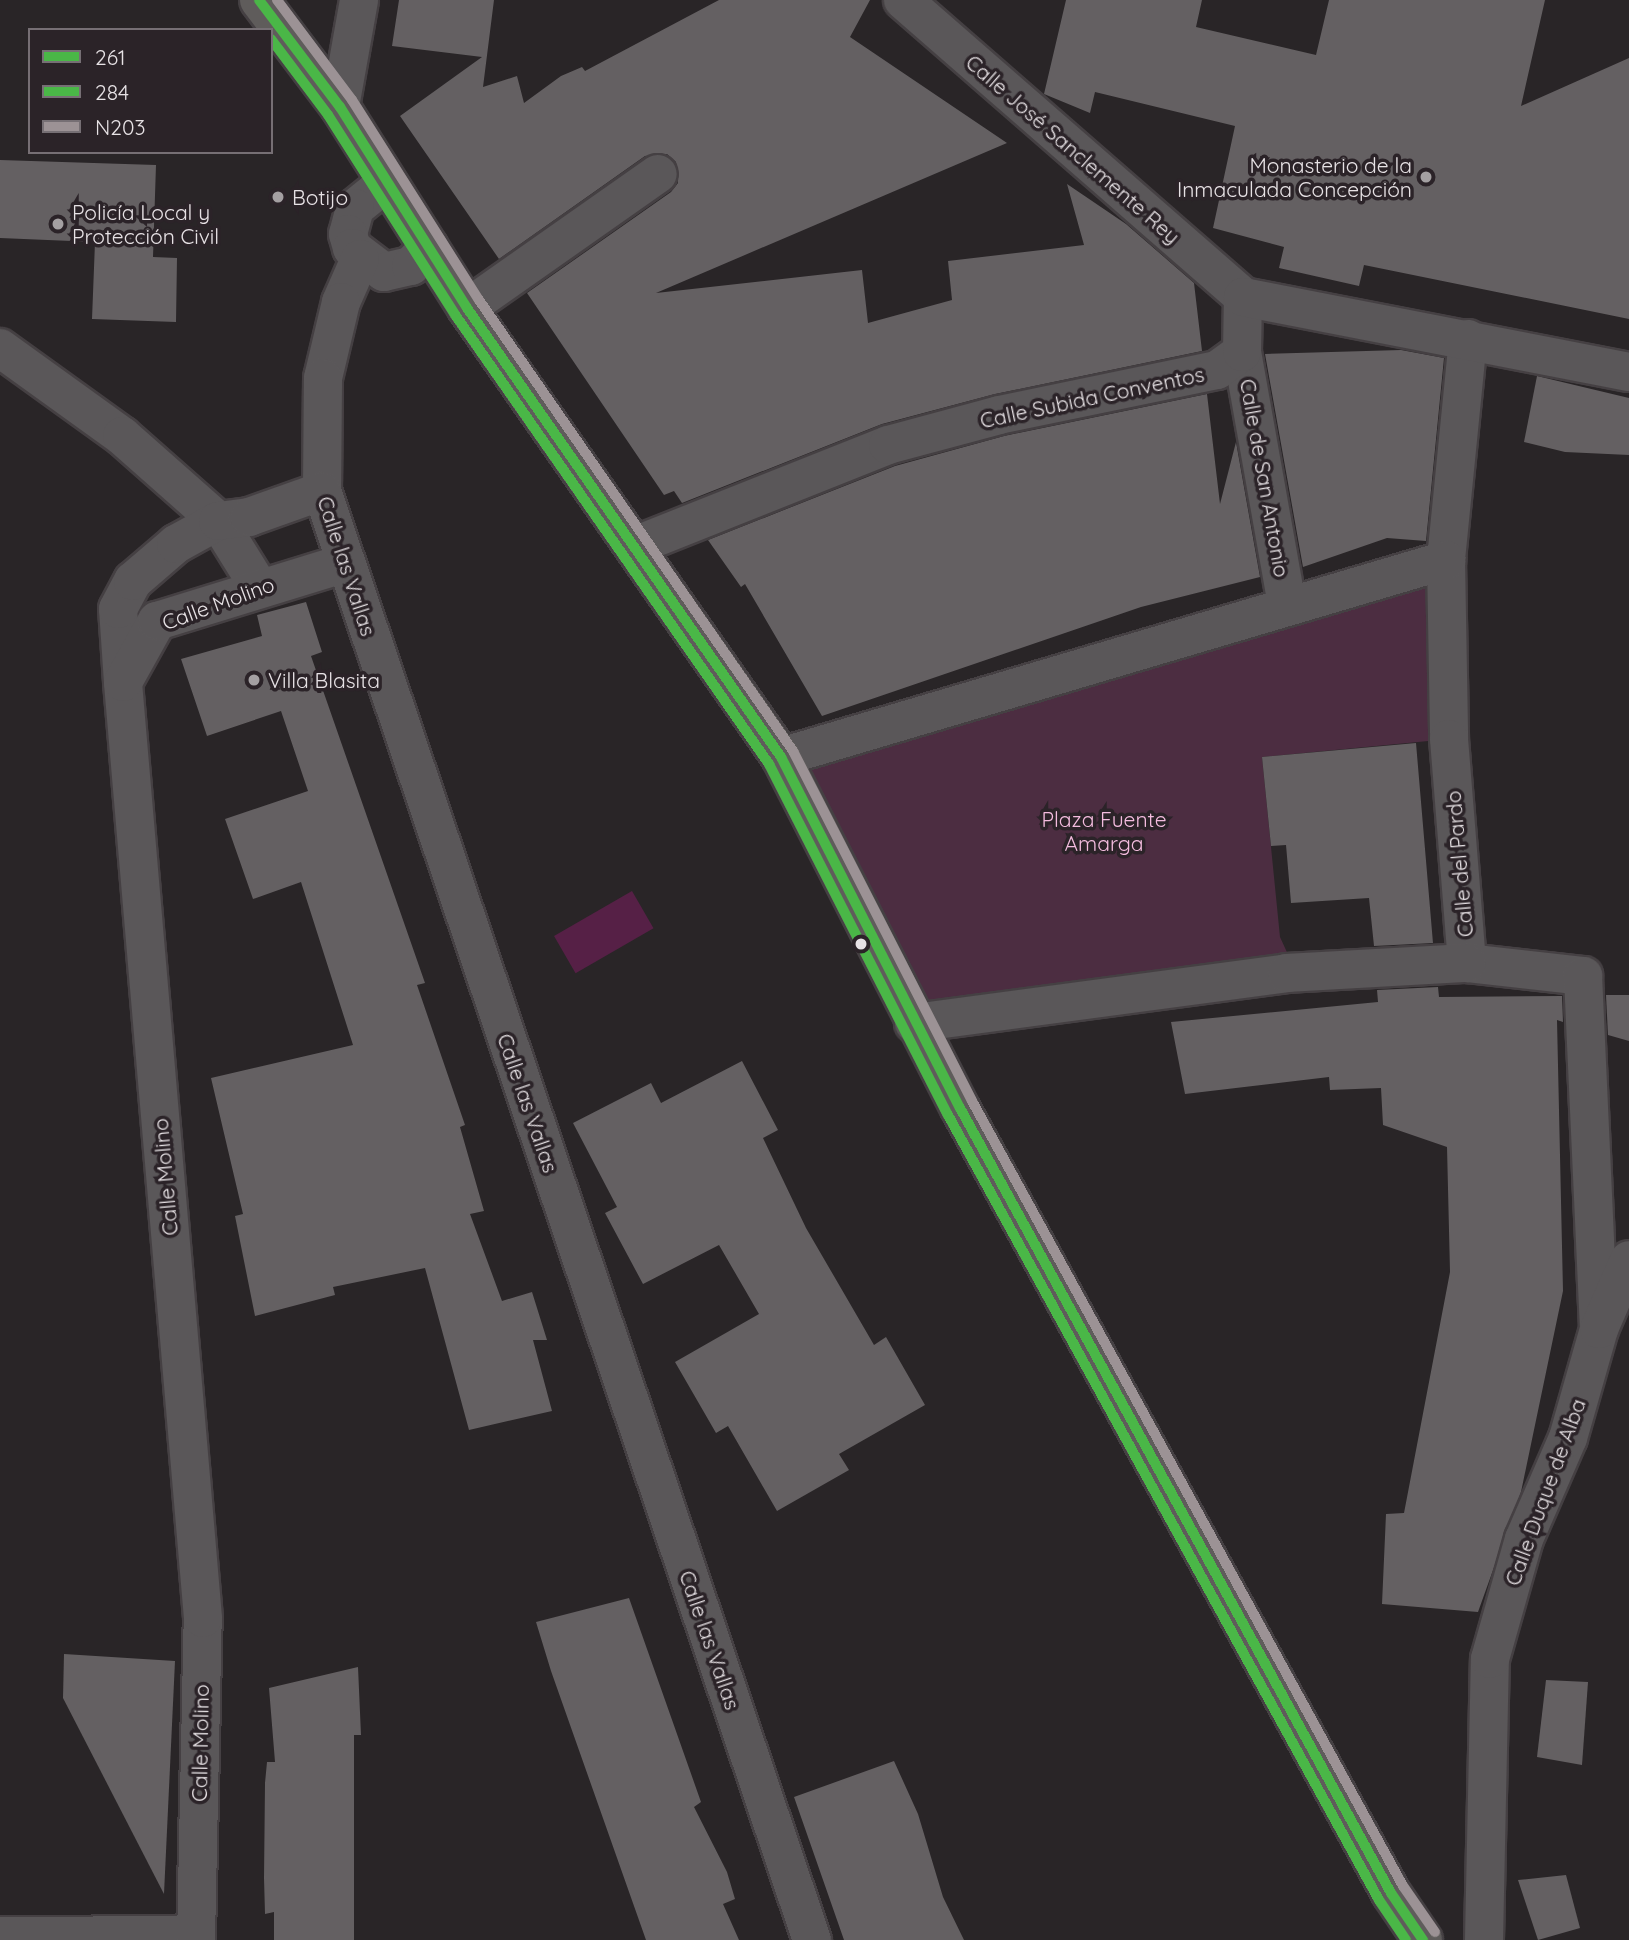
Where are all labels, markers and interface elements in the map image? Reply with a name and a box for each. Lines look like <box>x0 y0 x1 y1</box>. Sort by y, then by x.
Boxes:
legend <box>28 28 273 154</box>
text: 261 <box>95 44 126 70</box>
street label: Calle José Sanclemente Rey <box>961 49 1185 249</box>
text: 284 <box>95 79 129 105</box>
text: N203 <box>95 114 145 140</box>
place label: Monasterio de la Inmaculada Concepción <box>1177 152 1412 202</box>
marker: Monasterio de la Inmaculada Concepción <box>1418 169 1434 185</box>
place label: Botijo <box>292 184 348 210</box>
marker: Botijo <box>270 189 286 205</box>
place label: Policía Local y Protección Civil <box>72 199 219 249</box>
marker: Policía Local y Protección Civil <box>50 216 66 232</box>
street label: Calle Subida Conventos <box>978 361 1206 433</box>
street label: Calle de San Antonio <box>1235 377 1295 579</box>
street label: Calle las Vallas <box>313 493 381 639</box>
street label: Calle Molino <box>158 571 278 635</box>
place label: Villa Blasita <box>268 667 380 693</box>
marker: Villa Blasita <box>246 672 262 688</box>
street label: Calle del Pardo <box>1440 790 1478 938</box>
park label: Plaza Fuente Amarga <box>1042 806 1166 856</box>
unlabelled marker <box>854 937 868 951</box>
street label: Calle las Vallas <box>492 1030 564 1176</box>
street label: Calle Molino <box>147 1117 183 1237</box>
street label: Calle Duque de Alba <box>1499 1395 1591 1589</box>
street label: Calle las Vallas <box>674 1567 746 1713</box>
street label: Calle Molino <box>186 1684 214 1802</box>

